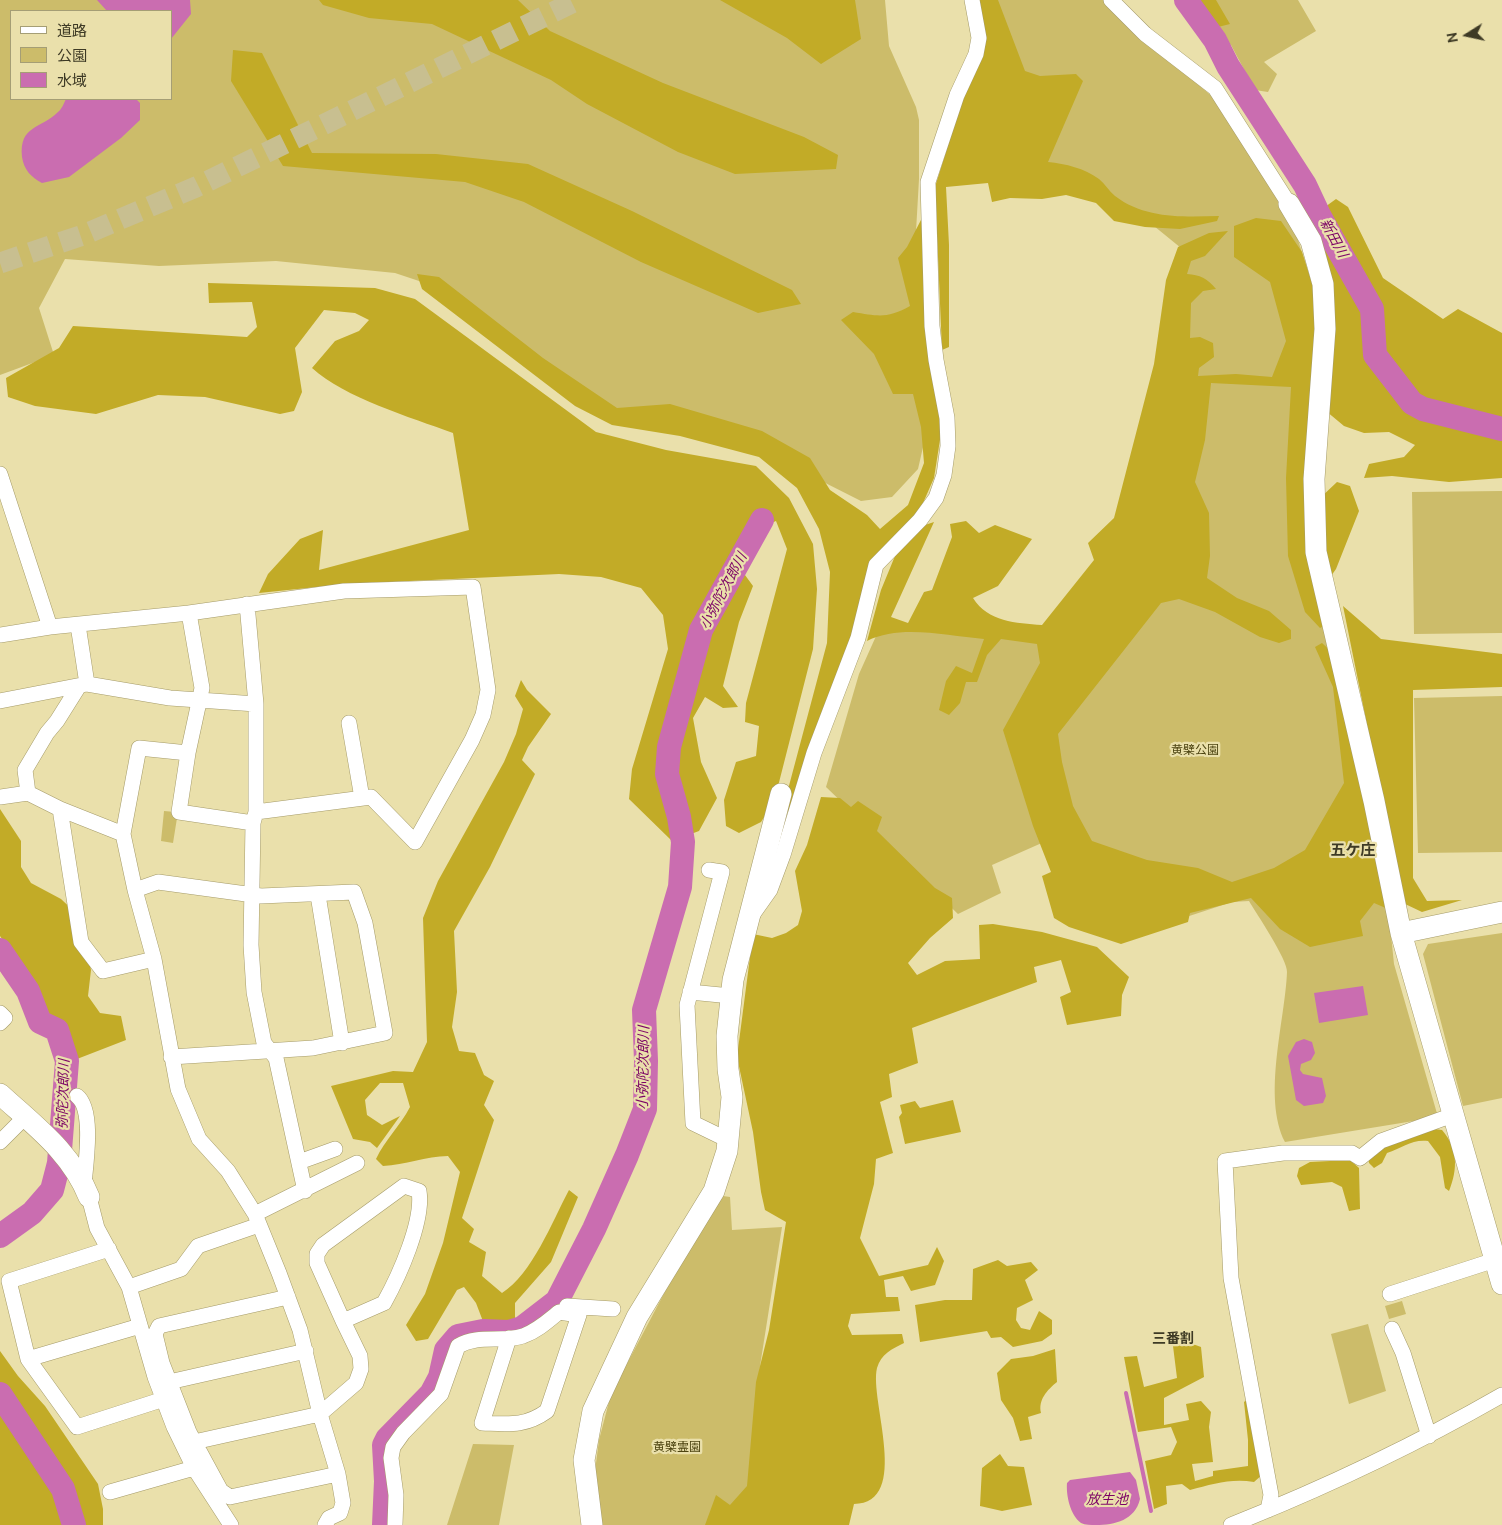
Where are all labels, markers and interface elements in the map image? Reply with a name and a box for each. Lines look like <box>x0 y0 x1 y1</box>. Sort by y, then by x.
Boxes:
legend <box>10 10 172 100</box>
north arrow <box>1442 10 1492 60</box>
text: 道路 <box>57 22 87 39</box>
text: N <box>1443 31 1461 44</box>
text: 公園 <box>57 47 87 64</box>
text: 水域 <box>57 72 87 89</box>
water label: 新田川 <box>1317 216 1351 260</box>
water label: 小弥陀次郎川 <box>696 550 750 632</box>
park label: 黄檗公園 <box>1171 743 1219 757</box>
district label: 五ケ庄 <box>1331 841 1375 859</box>
water label: 小弥陀次郎川 <box>634 1026 652 1110</box>
water label: 弥陀次郎川 <box>53 1059 73 1129</box>
district label: 三番割 <box>1152 1330 1194 1346</box>
park label: 黄檗霊園 <box>653 1440 701 1454</box>
water label: 放生池 <box>1086 1491 1128 1507</box>

